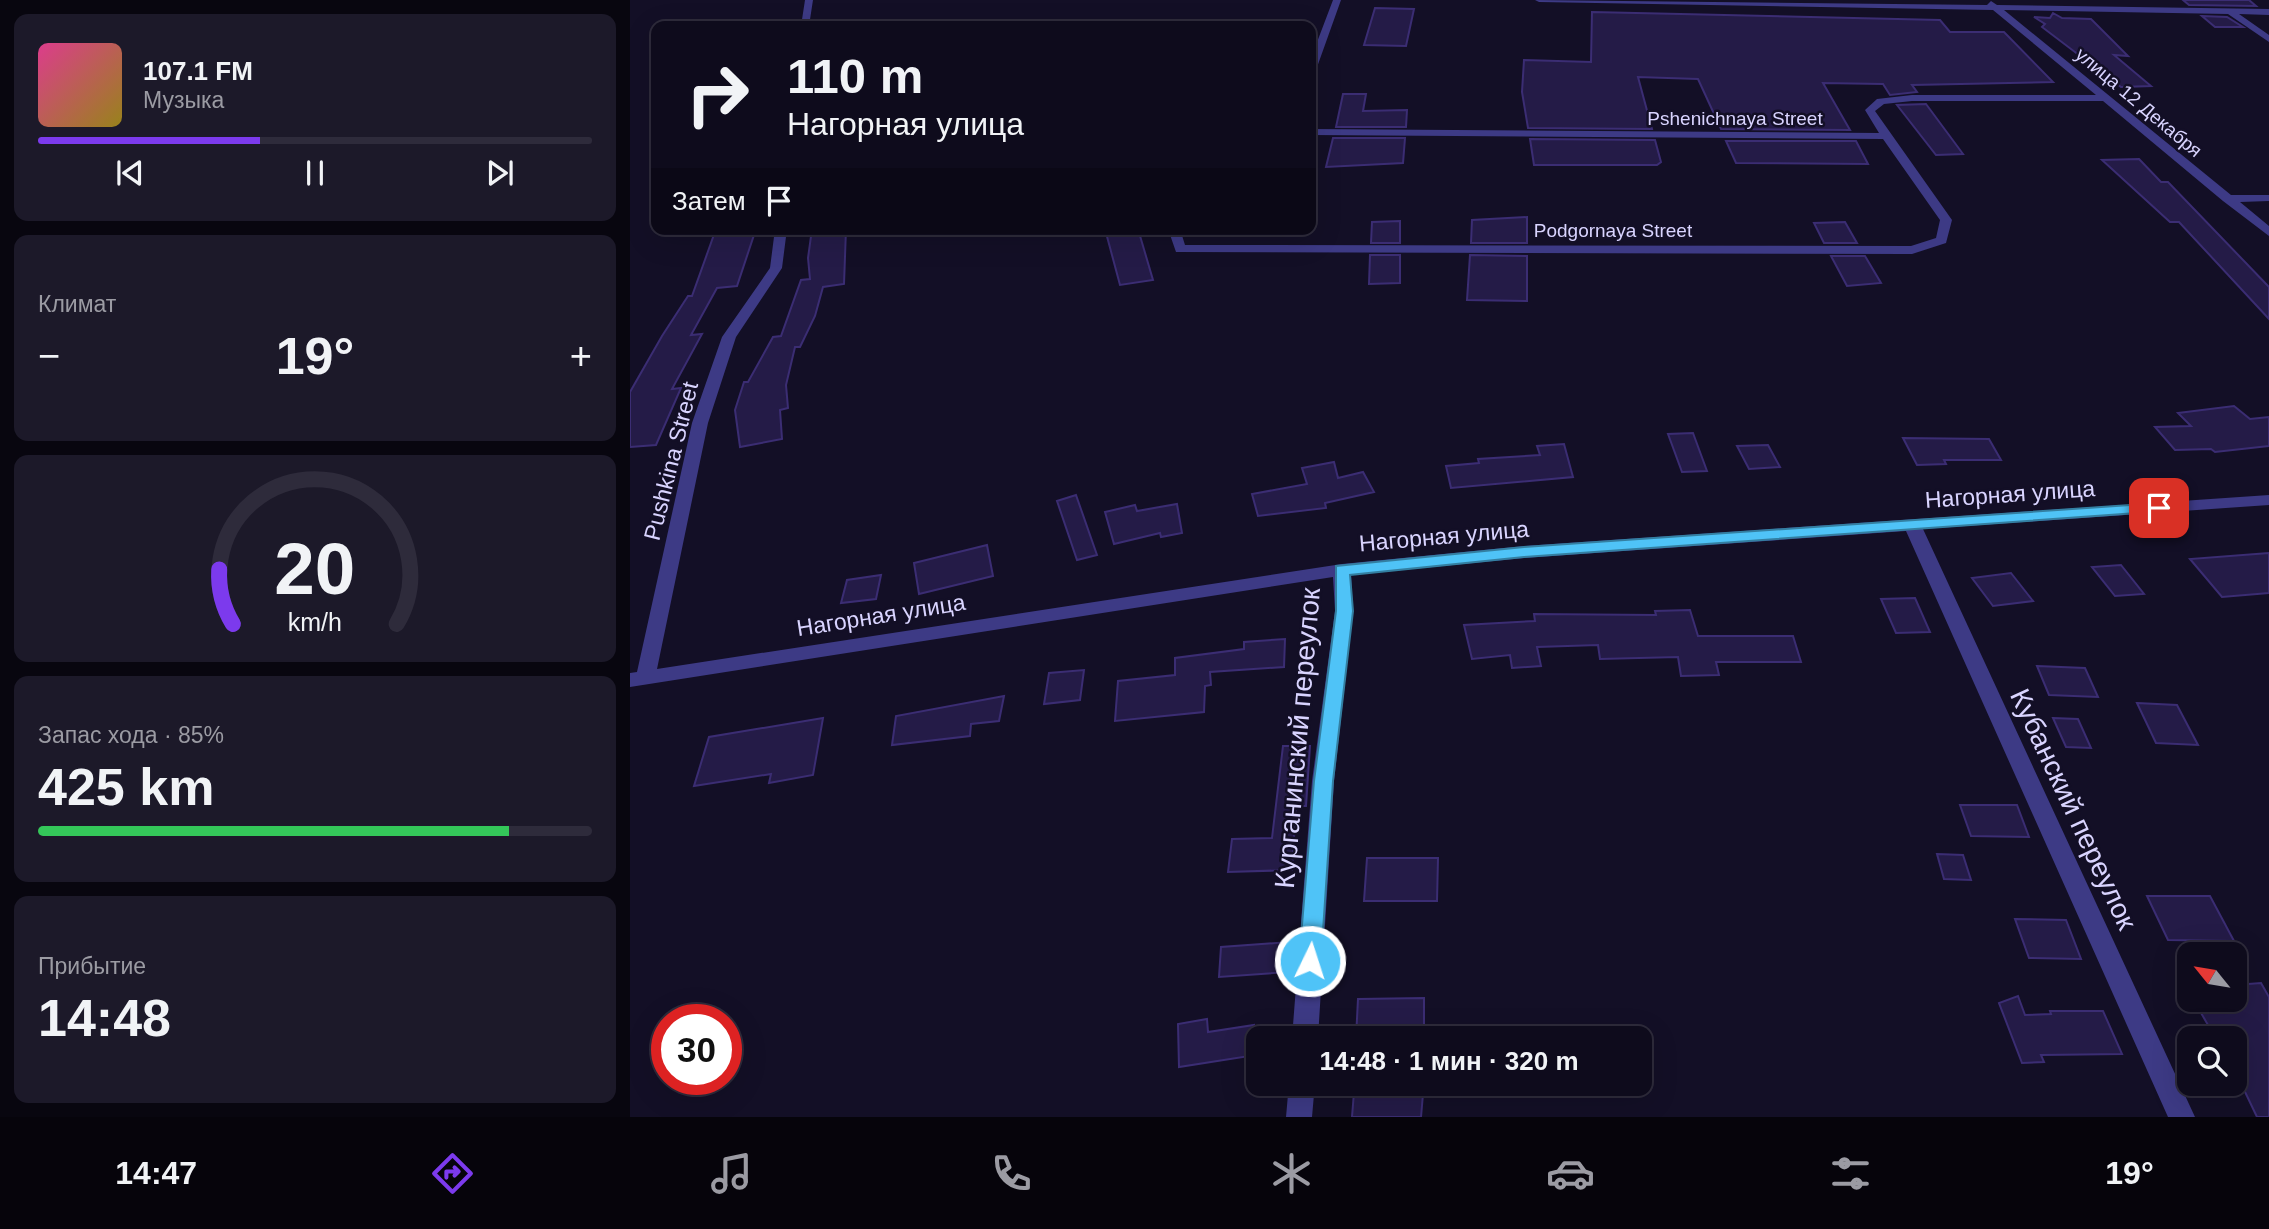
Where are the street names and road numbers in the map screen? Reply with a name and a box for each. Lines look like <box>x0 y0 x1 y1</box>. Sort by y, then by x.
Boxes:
street label: улица 12 Декабря <box>2071 43 2206 161</box>
street label: Pshenichnaya Street <box>1647 108 1823 129</box>
street label: Podgornaya Street <box>1534 220 1693 241</box>
street label: Pushkina Street <box>639 378 703 543</box>
street label: Нагорная улица <box>1924 475 2096 513</box>
street label: Нагорная улица <box>1358 516 1530 556</box>
street label: Курганинский переулок <box>1269 586 1326 890</box>
street label: Нагорная улица <box>795 589 967 641</box>
street label: Кубанский переулок <box>2004 684 2143 935</box>

